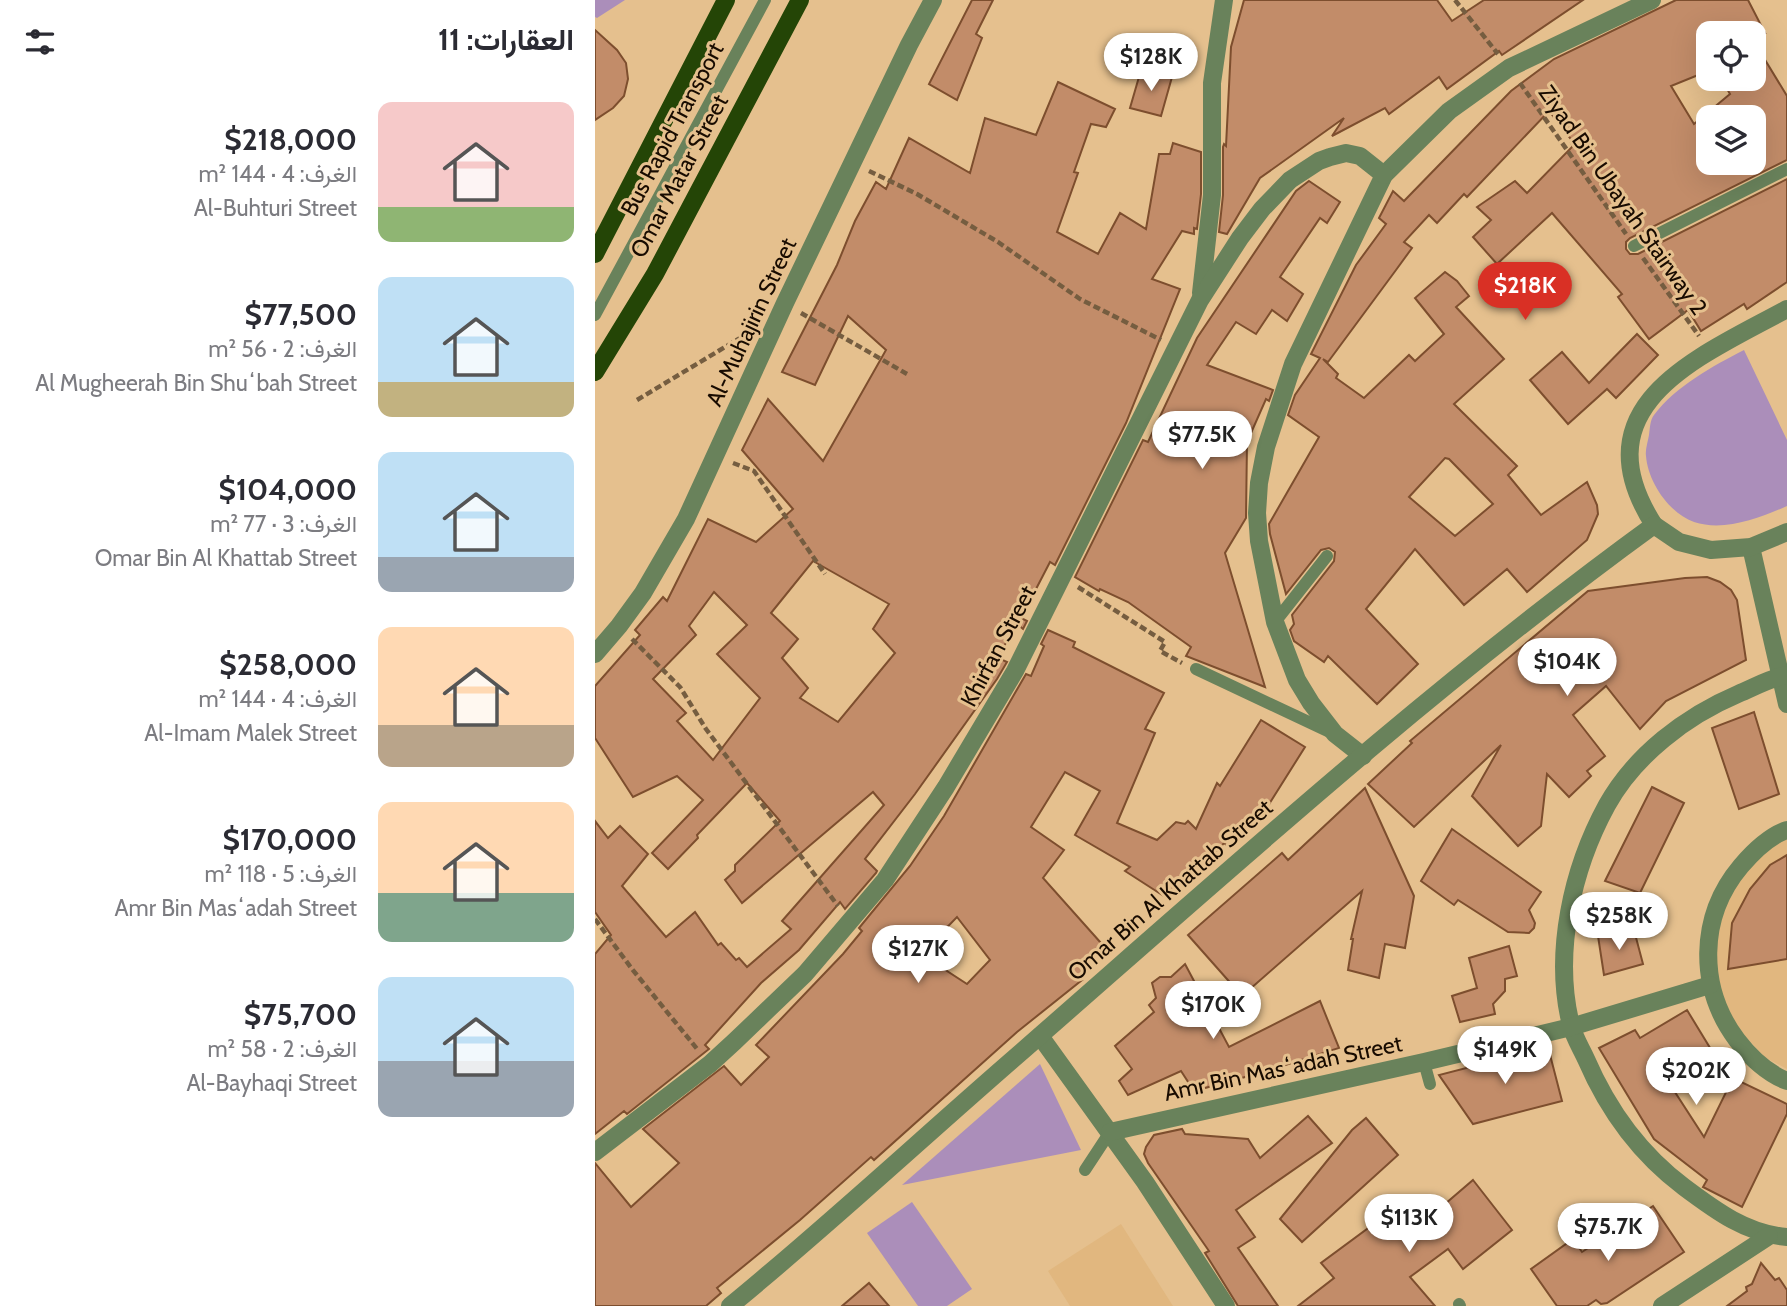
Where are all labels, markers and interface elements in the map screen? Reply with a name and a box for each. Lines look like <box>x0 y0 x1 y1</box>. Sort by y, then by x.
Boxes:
text: العقارات: 11 <box>438 21 574 58</box>
map controls <box>1696 21 1766 175</box>
button: locate <box>1696 21 1766 91</box>
icon: filters <box>21 23 59 61</box>
pin: $128K <box>1102 34 1200 93</box>
street label: Bus Rapid Transport <box>615 37 730 220</box>
text: $128K <box>1120 42 1182 70</box>
street label: Ziyad Bin Ubayah Stairway 2 <box>1533 80 1713 320</box>
street label: Omar Matar Street <box>624 89 734 262</box>
button: layers <box>1696 105 1766 175</box>
text: $218,000 <box>224 121 357 158</box>
icon: home <box>434 130 518 214</box>
text: الغرف: 4 · 144 m² <box>198 160 357 188</box>
text: Al-Buhturi Street <box>194 194 357 222</box>
street label: Al-Muhajirin Street <box>700 233 802 410</box>
pin: $218K <box>1476 262 1574 322</box>
text: $218K <box>1494 271 1556 299</box>
text: $77,500 <box>245 296 357 333</box>
icon: home <box>434 305 518 389</box>
text: الغرف: 2 · 56 m² <box>208 335 357 363</box>
text: Al Mugheerah Bin Shuʻbah Street <box>35 369 357 397</box>
pin: $77.5K <box>1145 412 1259 471</box>
text: $77.5K <box>1168 420 1236 448</box>
text: $104,000 <box>218 471 357 508</box>
icon: home <box>434 480 518 564</box>
text: الغرف: 3 · 77 m² <box>210 510 357 538</box>
text: Omar Bin Al Khattab Street <box>95 544 357 572</box>
street label: Khirfan Street <box>954 580 1042 711</box>
pin: $104K <box>1518 638 1616 698</box>
text: $258,000 <box>219 646 357 683</box>
text: $104K <box>1534 647 1600 675</box>
icon: home <box>434 655 518 739</box>
text: الغرف: 4 · 144 m² <box>198 685 357 713</box>
text: Al-Imam Malek Street <box>144 719 357 747</box>
street label: Omar Bin Al Khattab Street <box>1062 793 1278 987</box>
text: $170,000 <box>222 821 357 858</box>
icon: home <box>434 830 518 914</box>
text: الغرف: 5 · 118 m² <box>204 860 357 888</box>
pin: $258K <box>1570 892 1668 952</box>
text: Amr Bin Masʻadah Street <box>114 894 357 922</box>
text: $258K <box>1586 901 1652 929</box>
pin: $127K <box>869 926 967 985</box>
text: $127K <box>888 934 948 962</box>
pin: $170K <box>1164 982 1262 1041</box>
text: $170K <box>1181 990 1245 1018</box>
text: $75,700 <box>244 996 357 1033</box>
icon: home <box>434 1005 518 1089</box>
pin: $149K <box>1456 1026 1554 1086</box>
street label: Amr Bin Masʻadah Street <box>1161 1029 1405 1107</box>
text: الغرف: 2 · 58 m² <box>207 1035 357 1063</box>
text: $149K <box>1473 1035 1537 1063</box>
pin: $202K <box>1647 1048 1745 1107</box>
text: $202K <box>1662 1056 1730 1084</box>
text: Al-Bayhaqi Street <box>186 1069 357 1097</box>
pin: $113K <box>1360 1194 1458 1254</box>
text: $113K <box>1380 1203 1438 1231</box>
pin: $75.7K <box>1551 1204 1665 1263</box>
text: $75.7K <box>1574 1212 1642 1240</box>

